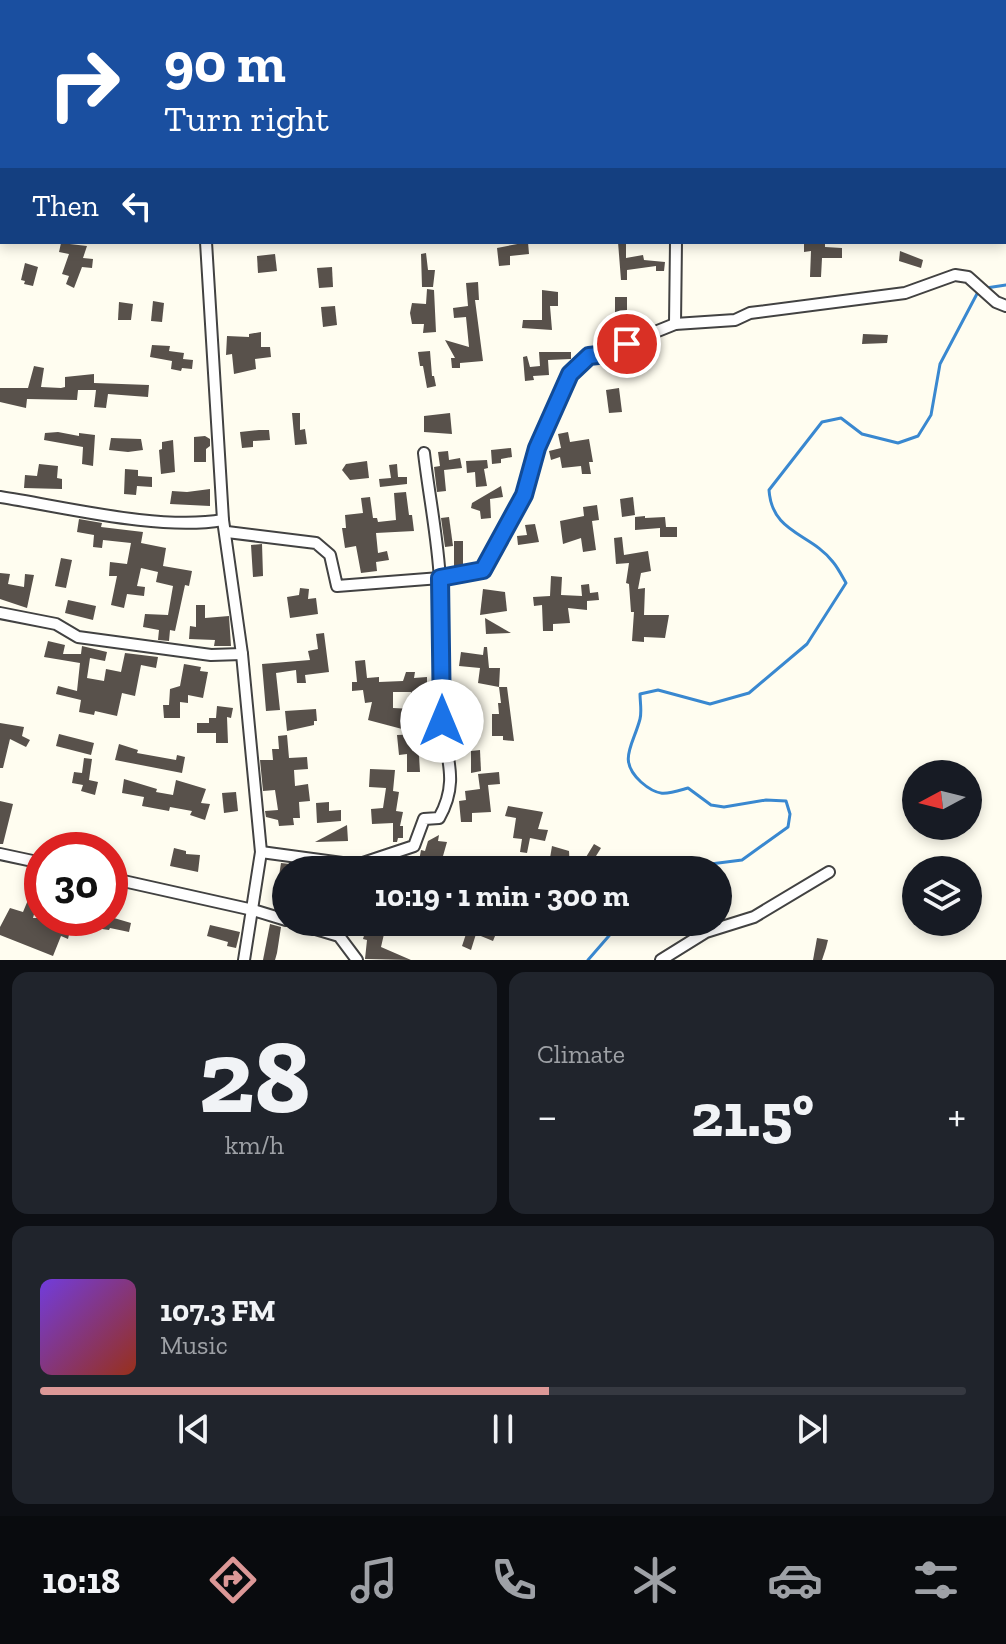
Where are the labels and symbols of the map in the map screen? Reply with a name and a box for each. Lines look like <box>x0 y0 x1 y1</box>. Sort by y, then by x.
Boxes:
pin <box>593 310 661 378</box>
position arrow <box>400 679 484 763</box>
north arrow <box>902 760 982 840</box>
speed limit sign: 30 <box>24 832 128 936</box>

